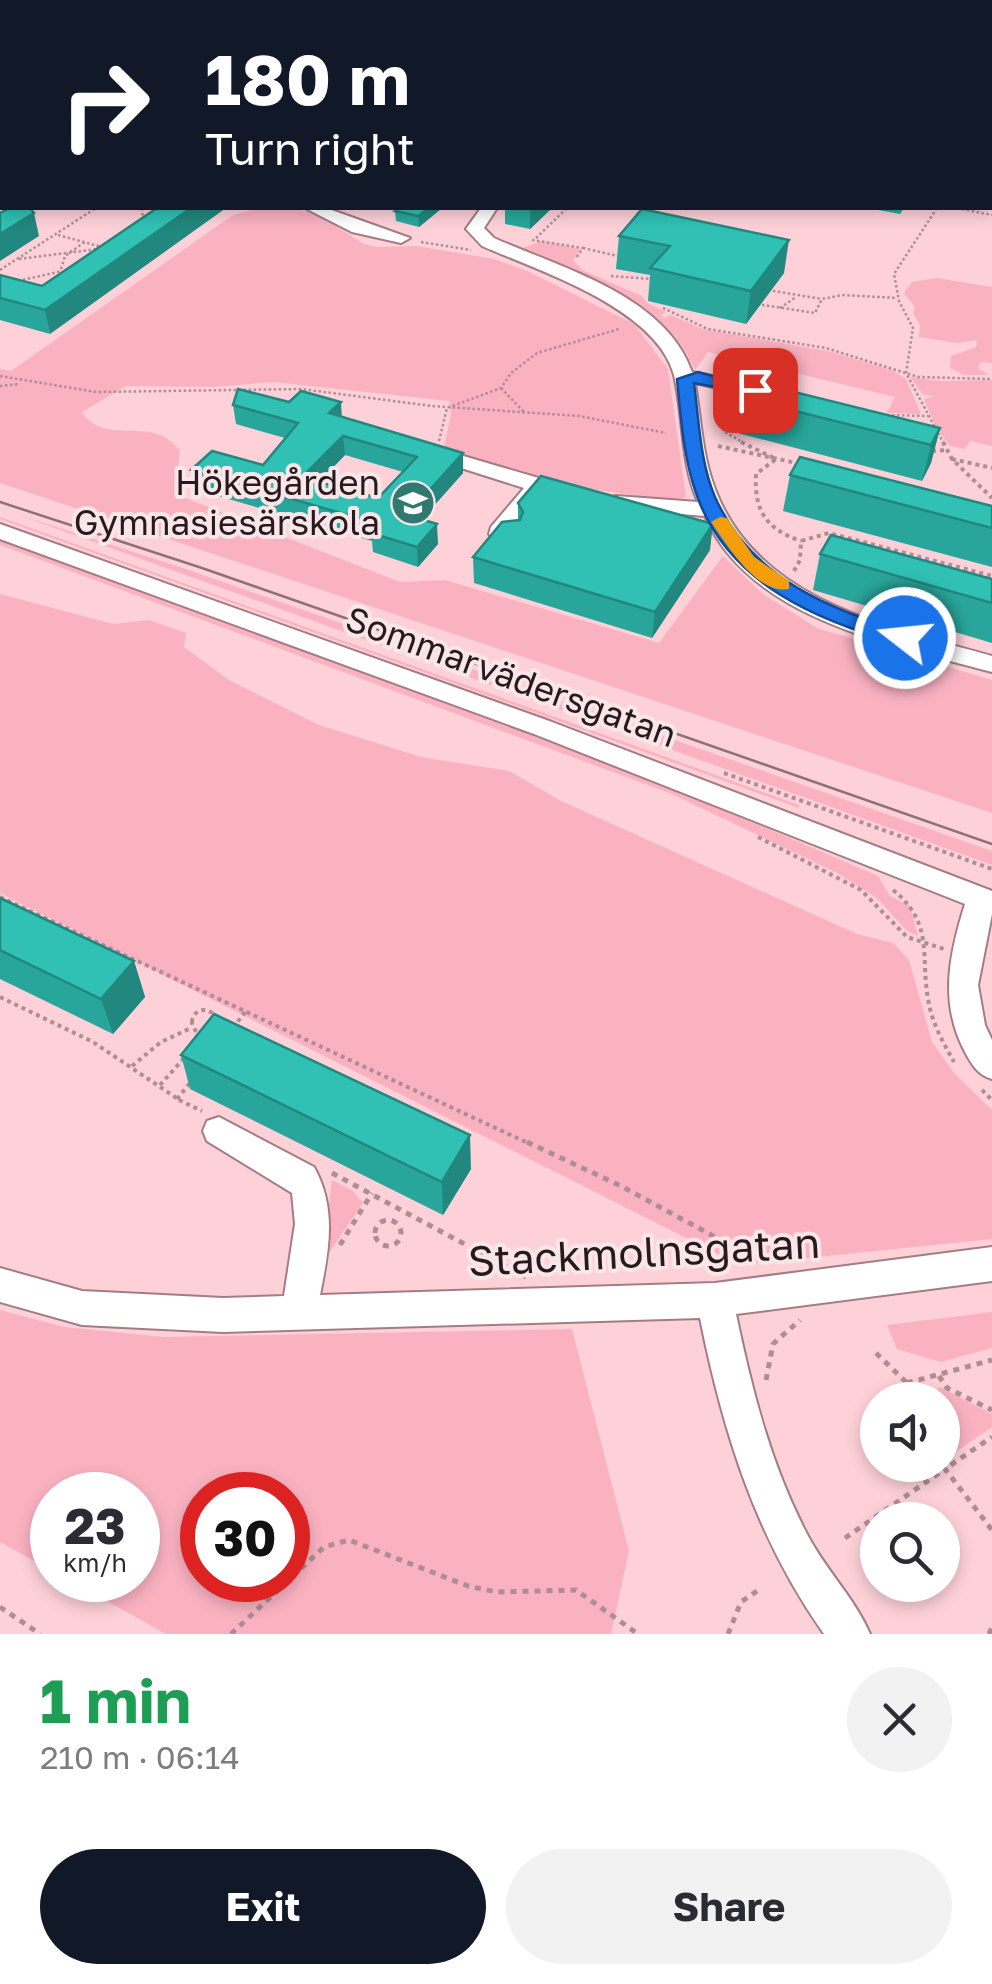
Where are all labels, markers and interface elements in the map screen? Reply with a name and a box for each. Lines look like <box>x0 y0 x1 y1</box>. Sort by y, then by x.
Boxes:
text: 180 m <box>205 36 410 120</box>
icon: right <box>40 40 170 170</box>
text: Turn right <box>205 121 415 175</box>
pin <box>713 348 798 433</box>
icon: arrive <box>728 363 783 418</box>
place label: Hökegården Gymnasiesärskola <box>74 461 380 543</box>
school or university icon: Hökegården Gymnasiesärskola <box>390 480 436 526</box>
position arrow <box>853 586 957 690</box>
street label: Sommarvädersgatan <box>340 597 682 755</box>
street label: Stackmolnsgatan <box>467 1217 821 1285</box>
map controls <box>860 1382 960 1602</box>
button: sound <box>860 1382 960 1482</box>
speed limit sign: 30 <box>180 1472 310 1602</box>
text: 23 <box>64 1495 125 1555</box>
button: search <box>860 1502 960 1602</box>
text: km/h <box>63 1547 127 1578</box>
text: 1 min <box>40 1664 191 1736</box>
button: close <box>847 1667 952 1772</box>
text: 210 m · 06:14 <box>40 1738 240 1776</box>
button: Exit <box>40 1849 486 1964</box>
button: Share <box>506 1849 952 1964</box>

